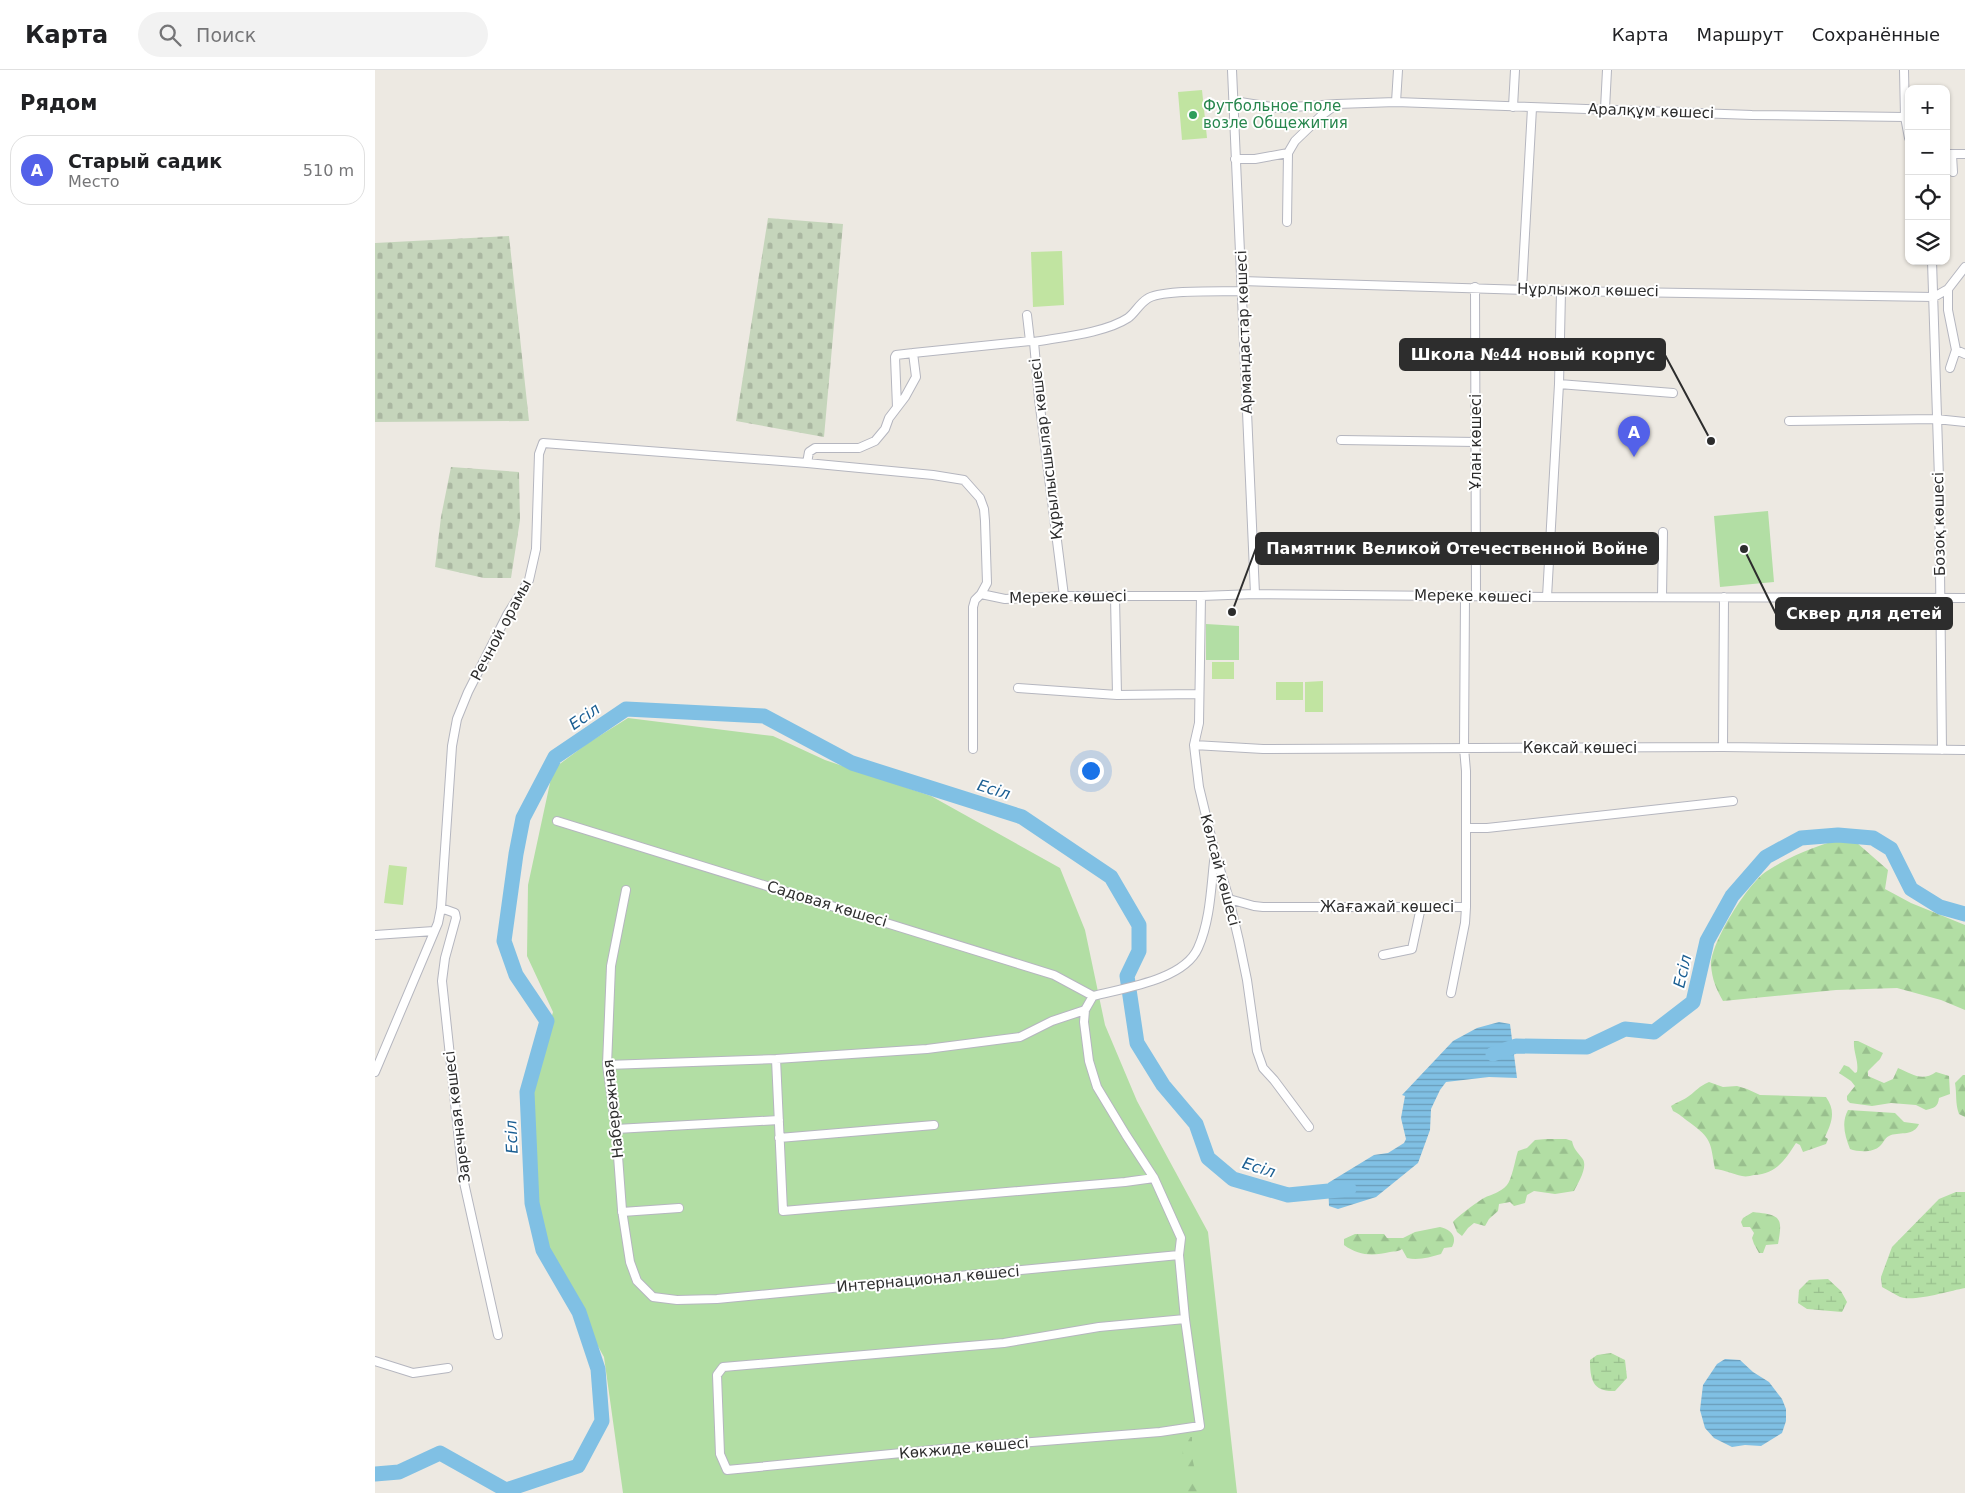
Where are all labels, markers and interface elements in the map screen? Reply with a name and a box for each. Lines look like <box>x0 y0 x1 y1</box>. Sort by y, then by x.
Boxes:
search box <box>138 12 488 57</box>
text: Карта <box>25 21 108 49</box>
icon: search <box>156 21 184 49</box>
text: Поиск <box>196 24 256 46</box>
text: Карта <box>1612 24 1669 45</box>
text: Маршрут <box>1697 24 1784 45</box>
text: Сохранённые <box>1812 24 1940 45</box>
map controls <box>1905 85 1950 265</box>
button: + <box>1905 85 1950 130</box>
text: Рядом <box>20 91 97 115</box>
place label: Футбольное поле возле Общежития <box>1203 97 1348 132</box>
street label: Аралқұм көшесі <box>1588 100 1714 122</box>
marker: Футбольное поле возле Общежития <box>1187 109 1199 121</box>
button: − <box>1905 130 1950 175</box>
text: Старый садик <box>68 150 222 172</box>
text: A <box>31 161 43 180</box>
text: 510 m <box>303 161 354 180</box>
text: Место <box>68 172 120 191</box>
button: locate <box>1905 175 1950 220</box>
button: layers <box>1905 220 1950 265</box>
street label: Армандастар көшесі <box>1232 250 1256 414</box>
street label: Нұрлыжол көшесі <box>1517 280 1659 300</box>
callout: Школа №44 новый корпус <box>1400 339 1665 370</box>
text: Школа №44 новый корпус <box>1411 345 1655 364</box>
street label: Құрылысшылар көшесі <box>1026 357 1066 541</box>
street label: Ұлан көшесі <box>1467 394 1485 491</box>
pin: A <box>1618 416 1650 457</box>
street label: Бозоқ көшесі <box>1929 472 1949 576</box>
callout: Памятник Великой Отечественной Войне <box>1256 533 1658 564</box>
text: Памятник Великой Отечественной Войне <box>1266 539 1648 558</box>
street label: Речной орамы <box>467 576 535 684</box>
street label: Мереке көшесі <box>1414 586 1532 606</box>
street label: Мереке көшесі <box>1009 587 1127 607</box>
callout: Сквер для детей <box>1776 598 1952 629</box>
text: Сквер для детей <box>1786 604 1942 623</box>
water label: Есіл <box>565 699 603 734</box>
street label: Көксай көшесі <box>1523 739 1637 757</box>
your location <box>1078 758 1104 784</box>
water label: Есіл <box>975 775 1013 803</box>
street label: Көлсай көшесі <box>1196 812 1244 928</box>
street label: Садовая көшесі <box>765 877 889 931</box>
street label: Жағажай көшесі <box>1320 898 1454 916</box>
water label: Есіл <box>1669 953 1696 990</box>
street label: Заречная көшесі <box>440 1050 474 1184</box>
street label: Набережная <box>599 1059 627 1159</box>
water label: Есіл <box>501 1120 522 1154</box>
water label: Есіл <box>1240 1153 1278 1182</box>
street label: Интернационал көшесі <box>836 1262 1020 1296</box>
street label: Көкжиде көшесі <box>898 1433 1030 1463</box>

